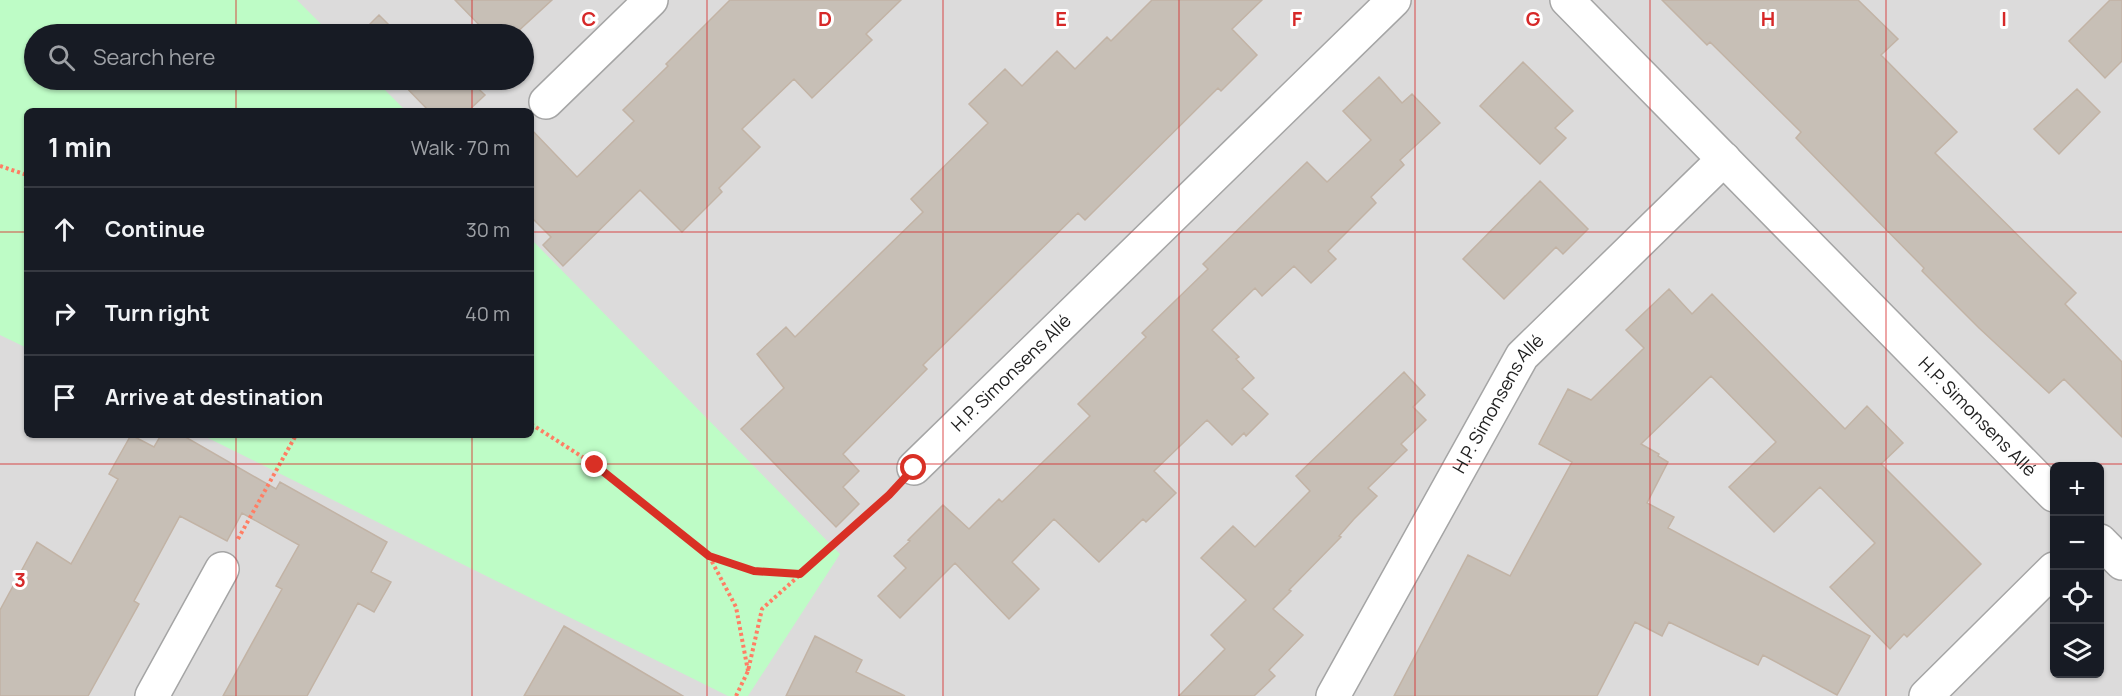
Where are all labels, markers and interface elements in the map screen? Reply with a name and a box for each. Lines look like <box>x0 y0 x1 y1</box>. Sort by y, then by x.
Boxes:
text: C <box>582 5 596 32</box>
text: D <box>818 5 832 32</box>
text: E <box>1055 5 1067 32</box>
text: F <box>1292 5 1303 32</box>
text: G <box>1526 5 1541 32</box>
text: H <box>1761 5 1775 32</box>
text: I <box>2001 5 2007 32</box>
search box <box>24 24 534 90</box>
icon: search <box>45 41 78 74</box>
text: Search here <box>93 42 215 72</box>
text: 1 min <box>48 129 112 165</box>
text: Walk · 70 m <box>411 134 510 161</box>
icon: ahead <box>48 213 81 246</box>
text: Continue <box>105 214 205 244</box>
text: 30 m <box>466 216 510 243</box>
icon: right <box>48 297 81 330</box>
text: Turn right <box>105 298 210 328</box>
text: 40 m <box>465 300 510 327</box>
street label: H.P. Simonsens Allé <box>945 308 1076 436</box>
street label: H.P. Simonsens Allé <box>1446 328 1549 477</box>
street label: H.P. Simonsens Allé <box>1914 351 2042 481</box>
icon: arrive <box>48 381 81 414</box>
text: Arrive at destination <box>105 382 323 412</box>
route end <box>581 451 607 477</box>
route start <box>900 454 926 480</box>
map controls <box>2050 462 2104 678</box>
button: + <box>2050 462 2104 516</box>
button: − <box>2050 516 2104 570</box>
text: 3 <box>14 566 26 593</box>
button: locate <box>2050 570 2104 624</box>
button: layers <box>2050 624 2104 678</box>

